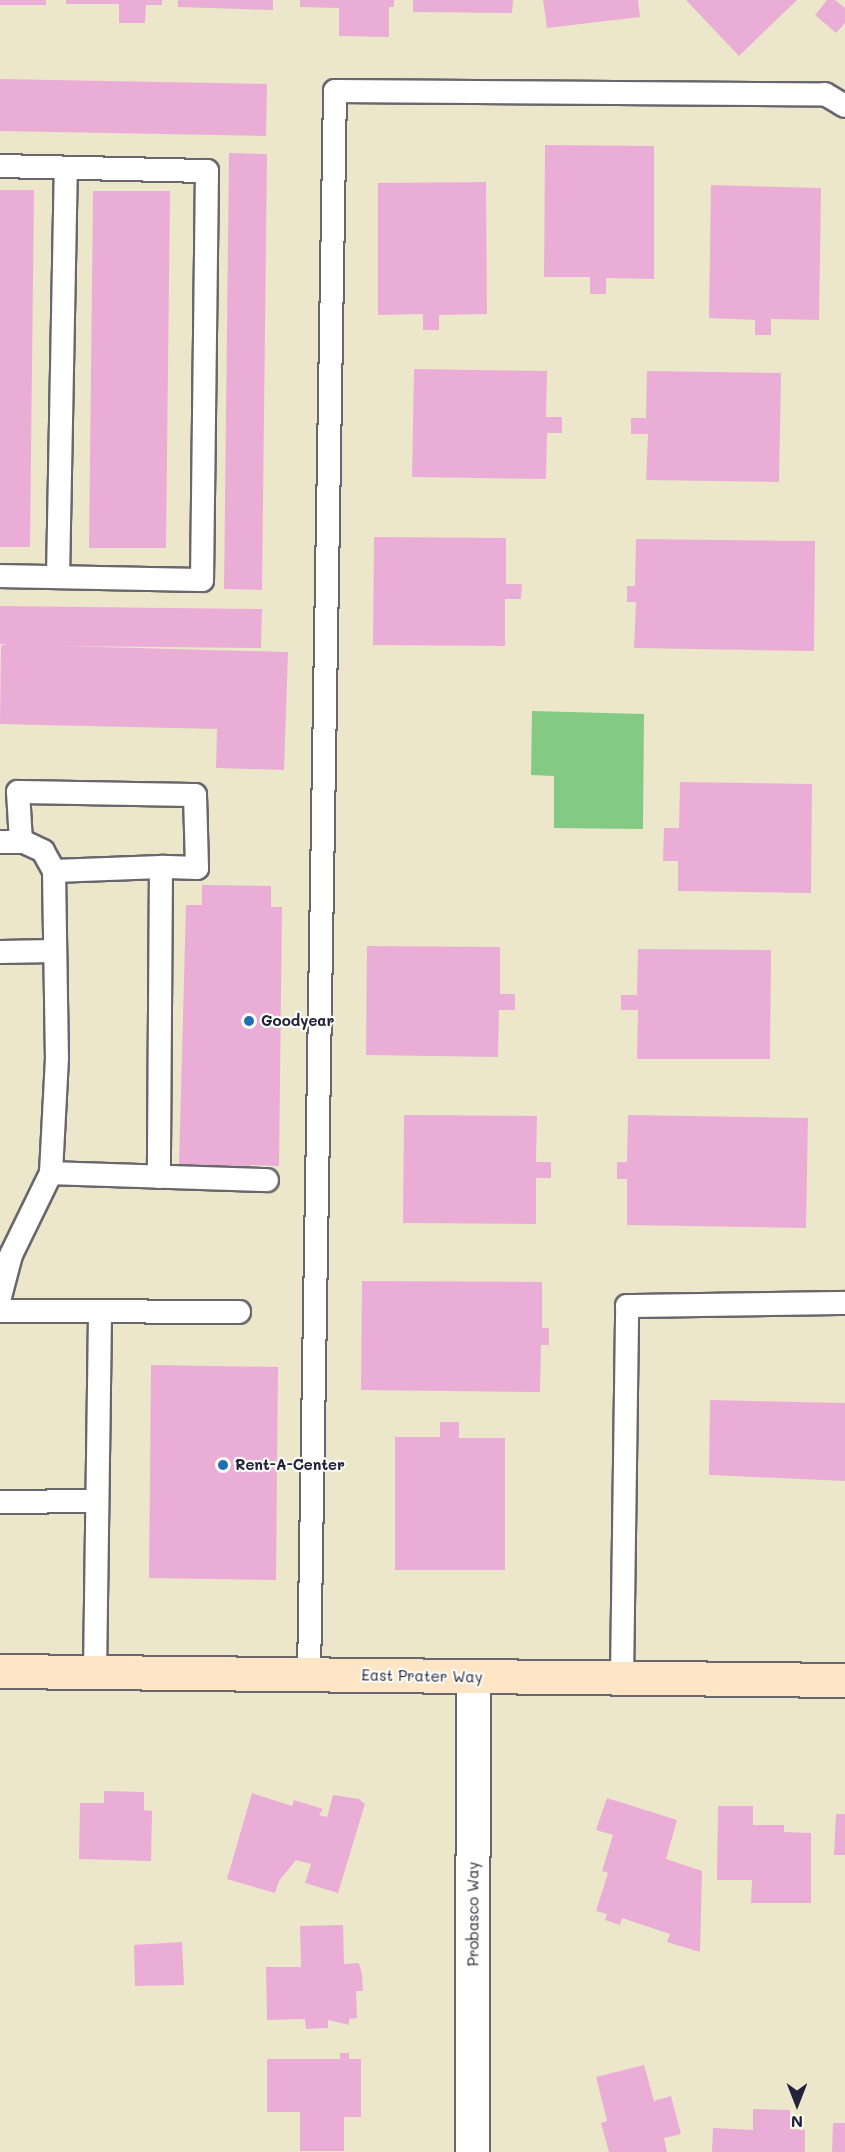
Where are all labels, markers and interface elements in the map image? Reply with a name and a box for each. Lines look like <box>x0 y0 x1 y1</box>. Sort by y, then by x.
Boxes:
place label: Goodyear <box>261 1012 334 1030</box>
marker: Goodyear <box>242 1014 256 1028</box>
place label: Rent-A-Center <box>235 1456 345 1474</box>
marker: Rent-A-Center <box>216 1458 230 1472</box>
street label: East Prater Way <box>361 1666 483 1686</box>
street label: Probasco Way <box>464 1862 482 1966</box>
north arrow <box>767 2074 827 2134</box>
text: N <box>791 2112 803 2133</box>

